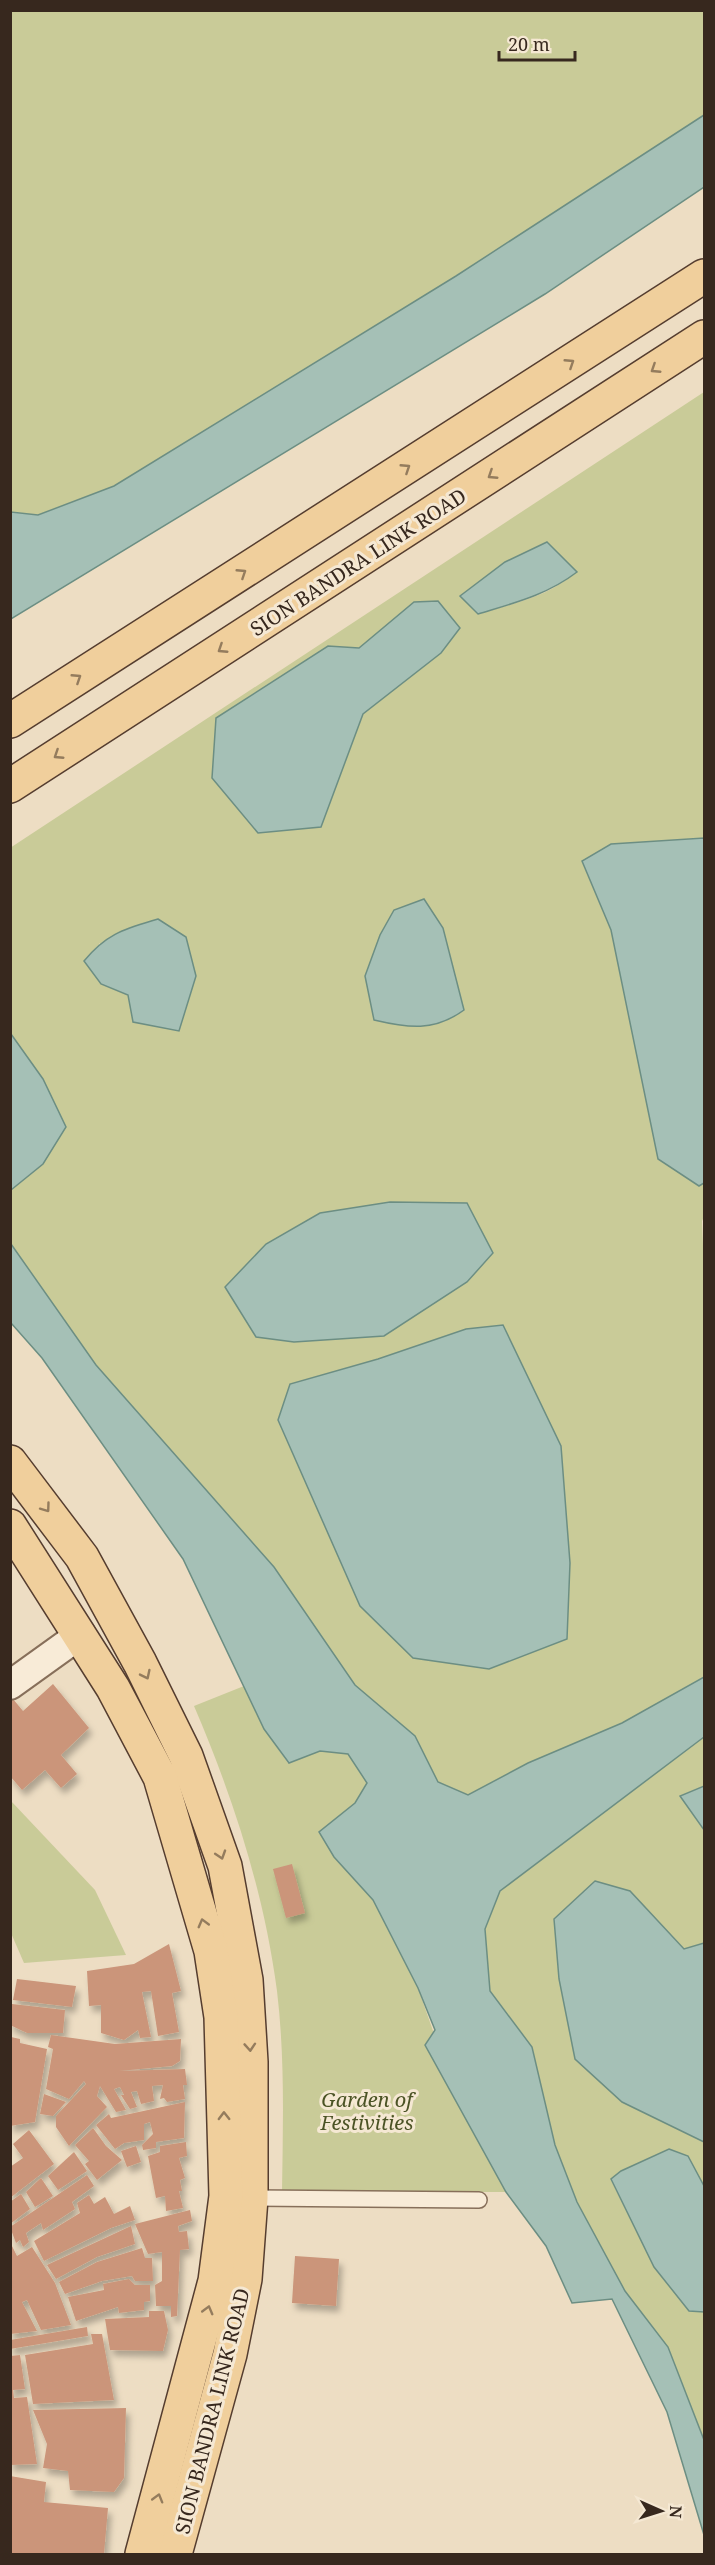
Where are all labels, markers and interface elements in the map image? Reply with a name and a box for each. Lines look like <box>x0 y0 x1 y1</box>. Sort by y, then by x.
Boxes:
scale bar <box>499 24 576 62</box>
text: 20 m <box>508 32 550 56</box>
one-way arrow <box>564 358 574 370</box>
one-way arrow <box>651 362 662 373</box>
one-way arrow <box>399 464 410 475</box>
one-way arrow <box>487 468 498 479</box>
street label: SION BANDRA LINK ROAD <box>245 482 471 642</box>
one-way arrow <box>235 569 246 580</box>
one-way arrow <box>218 642 229 653</box>
one-way arrow <box>71 675 82 686</box>
one-way arrow <box>54 748 65 759</box>
one-way arrow <box>39 1502 50 1513</box>
one-way arrow <box>139 1669 151 1680</box>
one-way arrow <box>214 1849 226 1860</box>
one-way arrow <box>198 1918 211 1928</box>
one-way arrow <box>243 2043 256 2052</box>
park label: Garden of Festivities <box>320 2086 416 2136</box>
one-way arrow <box>218 2112 230 2121</box>
street label: SION BANDRA LINK ROAD <box>168 2285 256 2537</box>
one-way arrow <box>201 2305 213 2316</box>
north arrow <box>631 2481 691 2541</box>
one-way arrow <box>151 2493 163 2504</box>
text: N <box>665 2505 687 2519</box>

